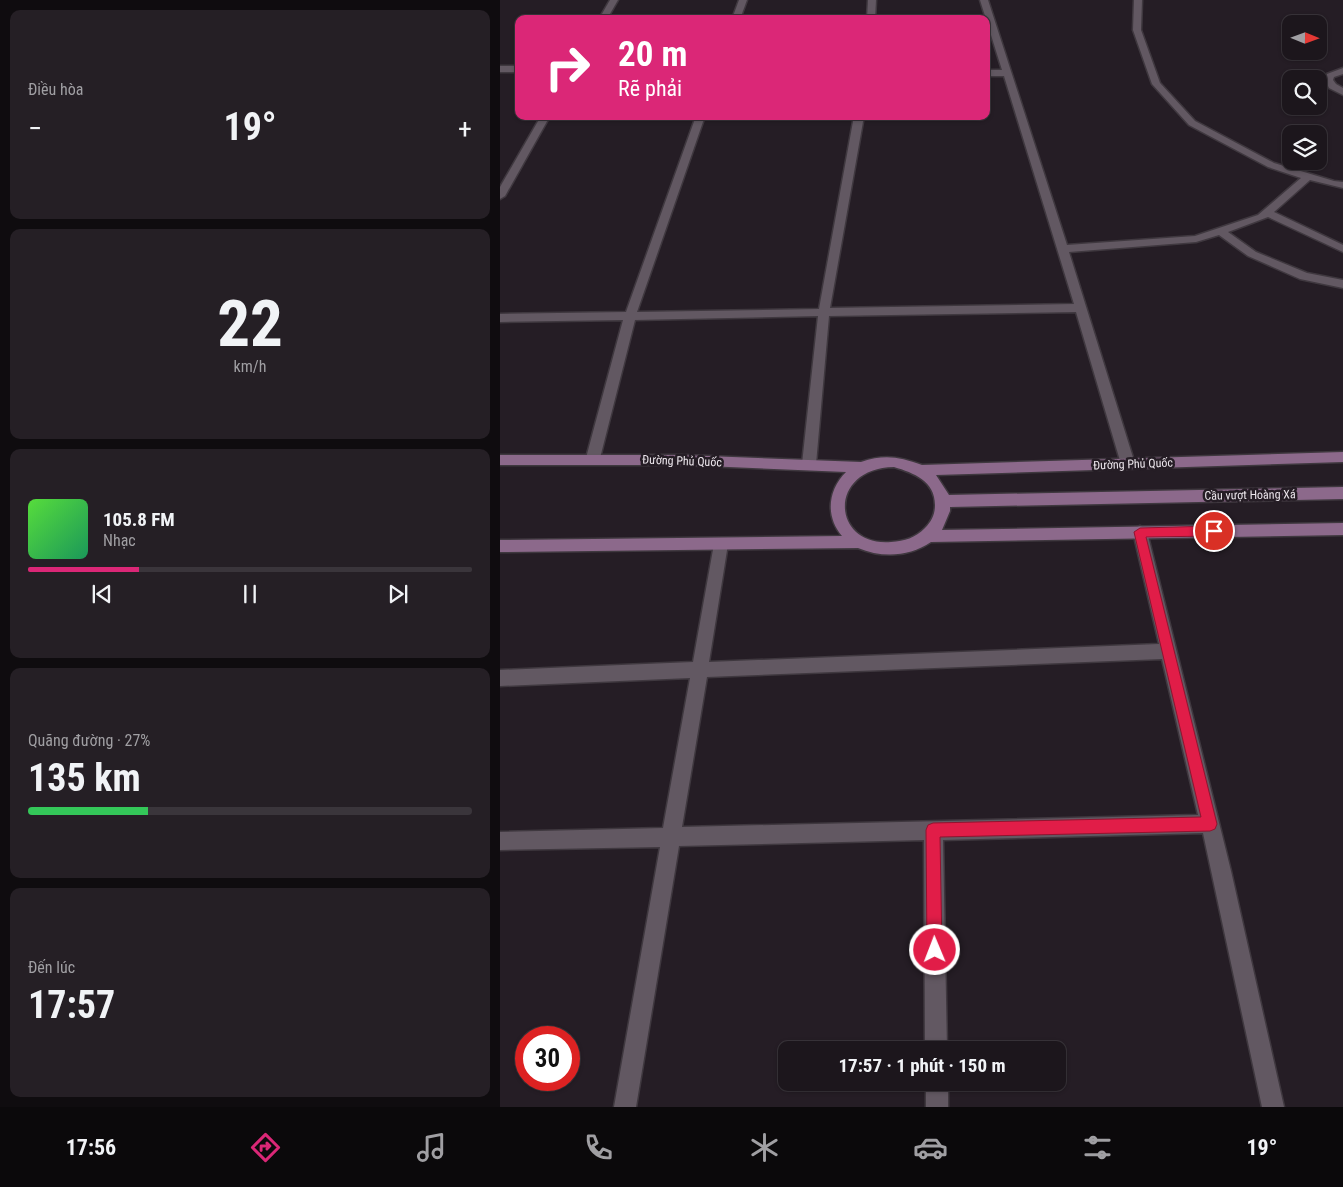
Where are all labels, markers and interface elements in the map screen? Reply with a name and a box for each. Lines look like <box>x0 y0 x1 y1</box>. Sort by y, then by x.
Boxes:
north arrow <box>1282 15 1328 60</box>
map controls <box>1282 15 1327 170</box>
text: 20 m <box>618 34 687 75</box>
icon: right <box>535 35 600 100</box>
button: search <box>1282 70 1327 115</box>
text: Rẽ phải <box>618 76 682 101</box>
text: Điều hòa <box>28 80 83 99</box>
text: 19° <box>223 105 277 149</box>
text: − <box>28 112 42 145</box>
text: + <box>458 112 472 145</box>
button: layers <box>1282 125 1327 170</box>
text: 22 <box>217 286 283 362</box>
text: km/h <box>234 357 266 376</box>
street label: Đường Phủ Quốc <box>642 453 723 469</box>
street label: Đường Phủ Quốc <box>1093 456 1174 472</box>
street label: Cầu vượt Hoàng Xá <box>1204 487 1296 503</box>
text: 105.8 FM <box>103 508 175 531</box>
pin <box>1193 510 1235 552</box>
icon: arrive <box>1200 517 1228 545</box>
text: Nhạc <box>103 531 136 550</box>
icon: previous <box>88 580 116 608</box>
icon: pause <box>236 580 264 608</box>
icon: next <box>384 580 412 608</box>
text: Quãng đường · 27% <box>28 731 150 750</box>
text: 135 km <box>28 756 141 800</box>
position arrow <box>908 923 960 975</box>
text: Đến lúc <box>28 958 75 977</box>
text: 17:57 <box>28 983 115 1027</box>
speed limit sign: 30 <box>515 1026 580 1091</box>
text: 17:57 · 1 phút · 150 m <box>838 1054 1006 1077</box>
icon: directions <box>248 1130 283 1165</box>
icon: music <box>414 1130 449 1165</box>
icon: phone <box>581 1130 616 1165</box>
icon: climate <box>747 1130 782 1165</box>
icon: car <box>913 1130 948 1165</box>
icon: filters <box>1080 1130 1115 1165</box>
text: 17:56 <box>66 1135 116 1160</box>
text: 19° <box>1246 1135 1277 1160</box>

